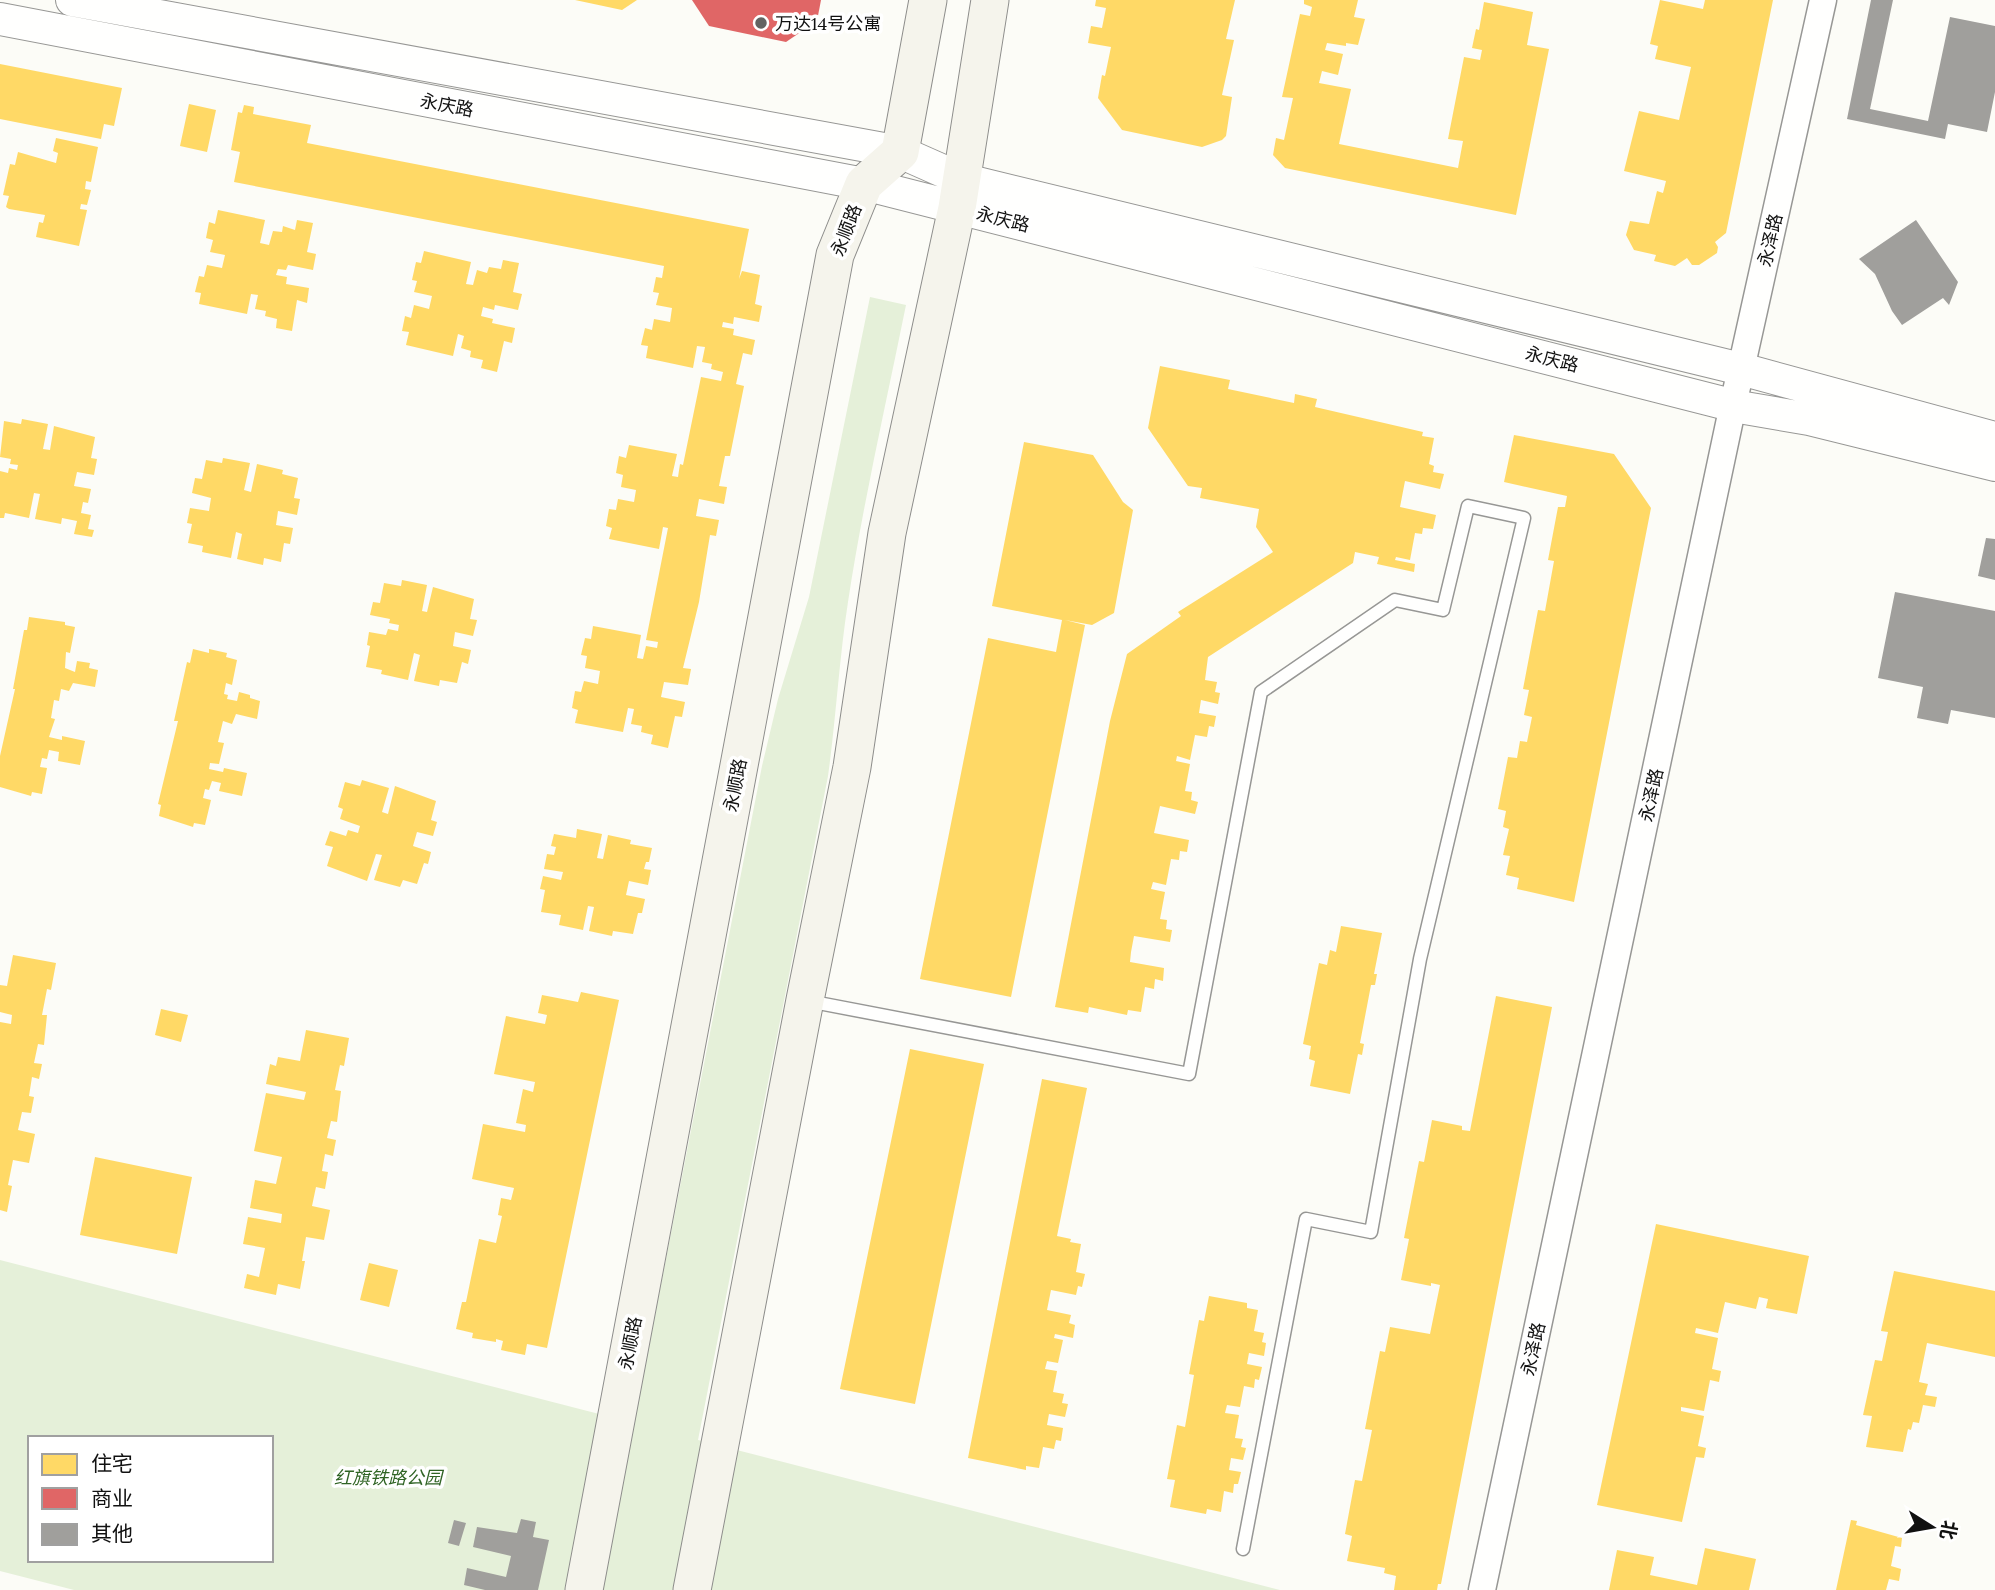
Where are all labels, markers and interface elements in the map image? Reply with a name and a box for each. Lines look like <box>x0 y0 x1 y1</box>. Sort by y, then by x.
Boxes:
place label: 万达14号公寓 <box>775 12 881 35</box>
marker: 万达14号公寓 <box>753 15 769 31</box>
street label: 永庆路 <box>418 89 476 121</box>
street label: 永顺路 <box>826 201 866 259</box>
street label: 永庆路 <box>974 201 1032 237</box>
street label: 永泽路 <box>1753 211 1787 269</box>
street label: 永庆路 <box>1523 341 1581 377</box>
street label: 永顺路 <box>719 756 751 814</box>
street label: 永泽路 <box>1634 766 1668 824</box>
street label: 永顺路 <box>614 1314 646 1372</box>
street label: 永泽路 <box>1516 1320 1550 1378</box>
legend <box>28 1436 273 1562</box>
text: 住宅 <box>91 1450 133 1477</box>
park label: 红旗铁路公园 <box>334 1466 445 1489</box>
text: 商业 <box>91 1485 133 1512</box>
north arrow <box>1897 1492 1967 1562</box>
text: 北 <box>1935 1519 1962 1542</box>
text: 其他 <box>91 1520 133 1547</box>

